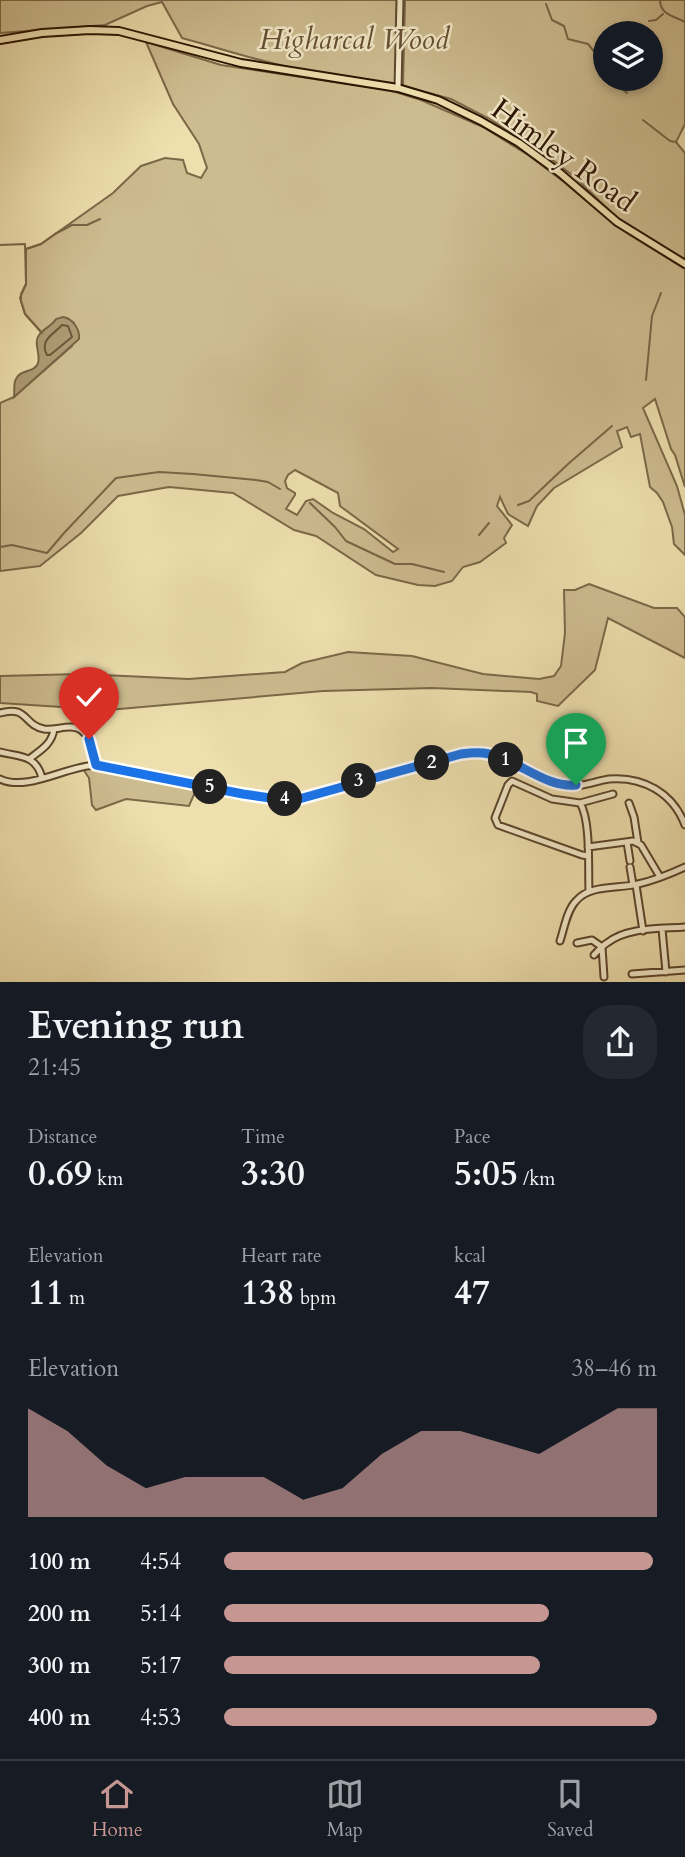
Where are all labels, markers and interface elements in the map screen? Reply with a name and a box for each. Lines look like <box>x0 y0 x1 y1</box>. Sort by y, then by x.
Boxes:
park label: Higharcal Wood <box>259 19 451 60</box>
map controls <box>593 21 663 91</box>
button: layers <box>593 21 663 91</box>
street label: Himley Road <box>483 89 645 222</box>
pin <box>59 667 119 739</box>
icon: check <box>70 678 108 716</box>
pin <box>546 713 606 785</box>
icon: arrive <box>557 724 595 762</box>
pin: 1 <box>489 742 524 778</box>
pin: 2 <box>414 746 450 780</box>
text: 1 <box>501 746 510 772</box>
text: 2 <box>427 749 436 775</box>
pin: 3 <box>342 764 376 798</box>
text: 3 <box>354 767 363 793</box>
pin: 5 <box>192 770 228 804</box>
text: 5 <box>205 773 214 799</box>
pin: 4 <box>268 782 302 816</box>
text: 4 <box>280 785 289 811</box>
text: Evening run <box>28 1000 244 1052</box>
button: share <box>583 1005 657 1079</box>
text: 21:45 <box>28 1052 81 1083</box>
text: Distance <box>28 1124 97 1150</box>
text: Time <box>241 1124 285 1150</box>
text: Pace <box>454 1124 491 1150</box>
text: 0.69 <box>28 1150 92 1198</box>
text: 3:30 <box>241 1150 305 1198</box>
text: 5:05 <box>454 1150 518 1198</box>
text: km <box>92 1166 123 1192</box>
text: /km <box>518 1166 555 1192</box>
text: Elevation <box>28 1243 103 1269</box>
text: Heart rate <box>241 1243 322 1269</box>
text: kcal <box>454 1243 486 1269</box>
text: 11 <box>28 1269 64 1317</box>
text: 138 <box>241 1269 295 1317</box>
text: 47 <box>454 1269 490 1317</box>
text: m <box>64 1285 85 1311</box>
text: bpm <box>295 1285 336 1311</box>
text: Elevation <box>28 1353 119 1384</box>
text: 38–46 m <box>572 1353 657 1384</box>
text: 100 m <box>28 1546 91 1577</box>
text: 4:54 <box>140 1546 181 1577</box>
text: 200 m <box>28 1598 91 1629</box>
text: 5:14 <box>140 1598 181 1629</box>
text: 300 m <box>28 1650 91 1681</box>
text: 5:17 <box>140 1650 181 1681</box>
text: 400 m <box>28 1702 91 1733</box>
text: 4:53 <box>140 1702 181 1733</box>
tab: Home <box>92 1775 143 1843</box>
tab: Map <box>326 1775 364 1843</box>
tab: Saved <box>547 1775 593 1843</box>

